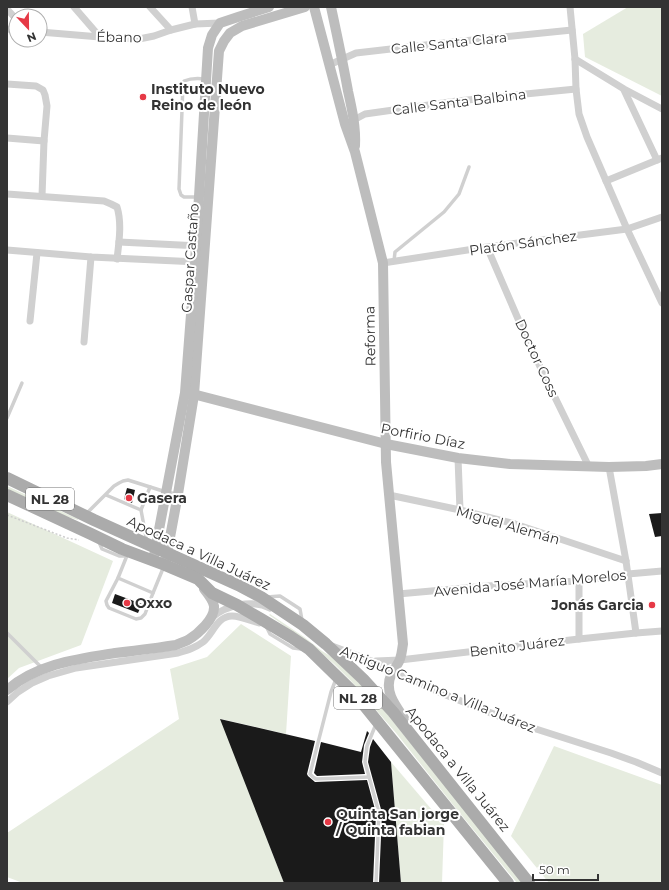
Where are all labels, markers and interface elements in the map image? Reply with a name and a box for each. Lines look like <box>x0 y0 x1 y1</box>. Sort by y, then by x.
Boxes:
north arrow <box>8 8 48 48</box>
street label: Ébano <box>96 28 142 46</box>
street label: Calle Santa Clara <box>390 28 508 58</box>
text: N <box>25 29 38 45</box>
place label: Instituto Nuevo Reino de león <box>151 80 265 114</box>
street label: Calle Santa Balbina <box>391 85 527 119</box>
marker: Instituto Nuevo Reino de león <box>138 92 148 102</box>
street label: Gaspar Castaño <box>177 202 203 313</box>
street label: Platón Sánchez <box>468 227 578 259</box>
street label: Reforma <box>360 306 380 366</box>
street label: Doctor Coss <box>511 316 563 400</box>
street label: Porfirio Díaz <box>379 419 467 453</box>
road number: NL 28 <box>26 488 74 510</box>
place label: Gasera <box>137 489 187 507</box>
marker: Gasera <box>124 493 134 503</box>
street label: Miguel Alemán <box>454 502 562 548</box>
street label: Apodaca a Villa Juárez <box>124 512 274 594</box>
street label: Avenida José María Morelos <box>433 566 627 600</box>
place label: Oxxo <box>135 594 172 612</box>
place label: Jonás Garcia <box>550 596 644 614</box>
marker: Oxxo <box>122 598 132 608</box>
marker: Jonás Garcia <box>647 600 657 610</box>
street label: Benito Juárez <box>468 631 566 661</box>
street label: Antiguo Camino a Villa Juárez <box>338 641 538 737</box>
road number: NL 28 <box>334 687 382 709</box>
street label: Apodaca a Villa Juárez <box>402 703 514 835</box>
place label: Quinta San jorge / Quinta fabian <box>335 805 459 839</box>
marker: Quinta San jorge / Quinta fabian <box>323 817 333 827</box>
scale bar <box>533 856 598 882</box>
text: 50 m <box>539 862 570 877</box>

